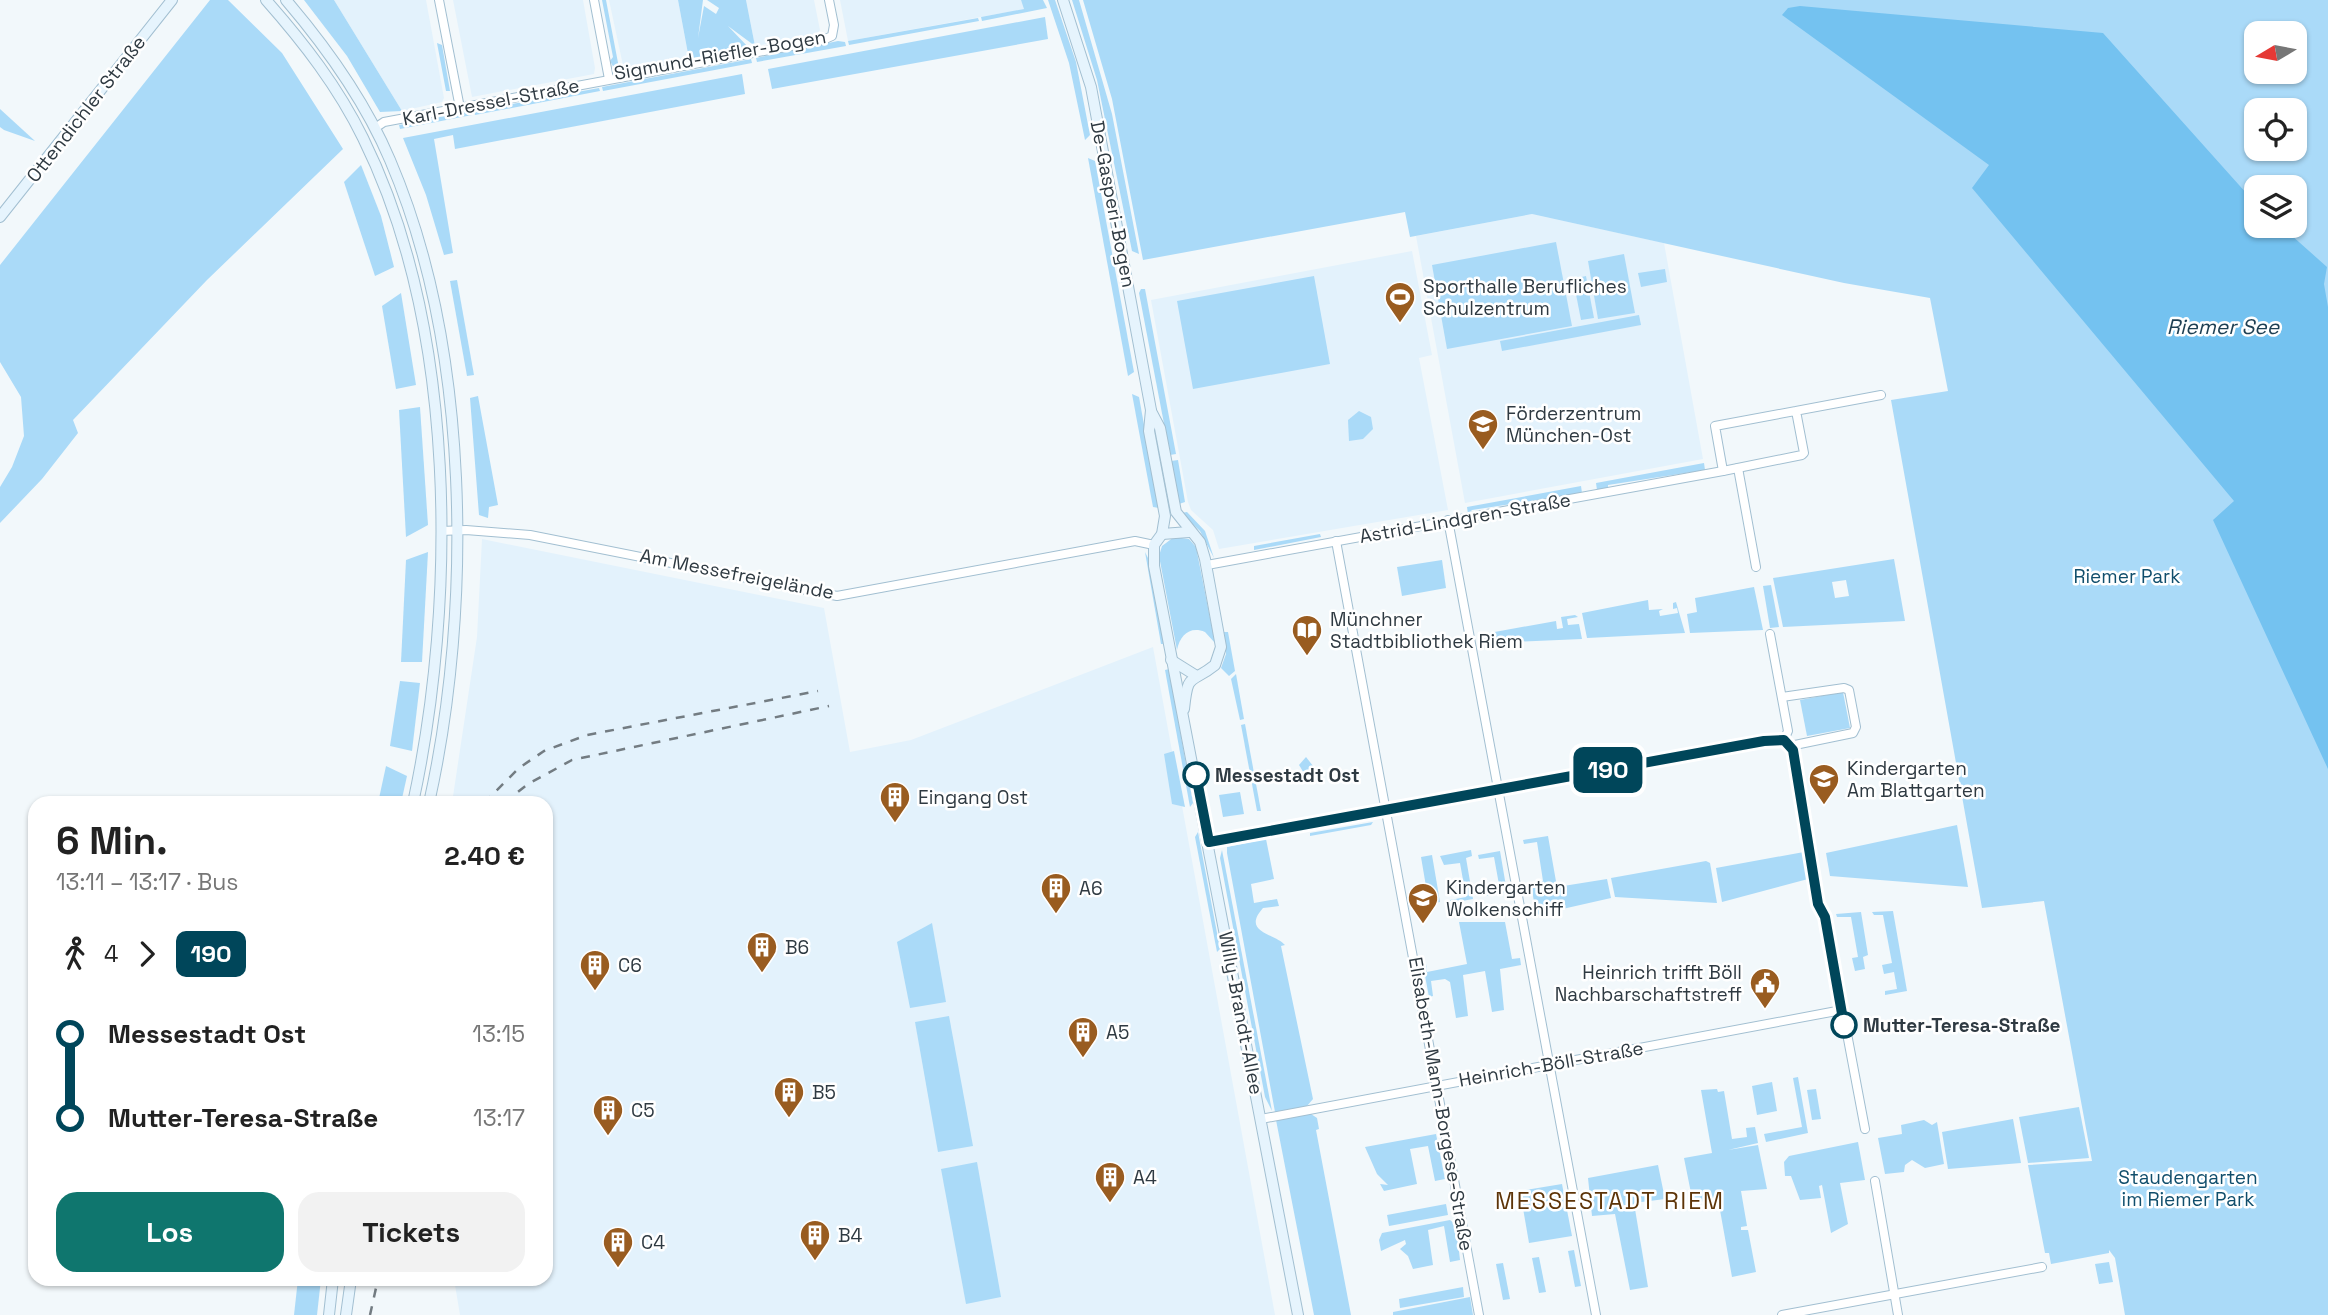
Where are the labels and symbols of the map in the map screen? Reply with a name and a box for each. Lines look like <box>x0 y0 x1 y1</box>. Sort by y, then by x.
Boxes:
north arrow <box>2244 21 2306 84</box>
street label: Sigmund-Riefler-Bogen <box>612 24 828 86</box>
street label: Ottendichler Straße <box>21 31 151 187</box>
street label: Karl-Dressel-Straße <box>400 73 582 131</box>
street label: De-Gasperi-Bogen <box>1085 119 1141 289</box>
place label: Sporthalle Berufliches Schulzentrum <box>1423 274 1627 321</box>
sports icon: Sporthalle Berufliches Schulzentrum <box>1383 280 1417 324</box>
water label: Riemer See <box>2167 313 2281 340</box>
place label: Förderzentrum München-Ost <box>1506 401 1641 448</box>
school or university icon: Förderzentrum München-Ost <box>1466 407 1500 451</box>
street label: Astrid-Lindgren-Straße <box>1357 487 1573 549</box>
street label: Am Messefreigelände <box>638 543 836 605</box>
park label: Riemer Park <box>2073 564 2181 589</box>
place label: Münchner Stadtbibliothek Riem <box>1330 607 1523 654</box>
library icon: Münchner Stadtbibliothek Riem <box>1290 613 1324 657</box>
line badge: 190 <box>1568 747 1648 793</box>
place label: Kindergarten Am Blattgarten <box>1847 756 1985 803</box>
marker: Messestadt Ost <box>1183 762 1209 788</box>
school or university icon: Kindergarten Am Blattgarten <box>1807 762 1841 806</box>
place label: Messestadt Ost <box>1215 763 1360 788</box>
building icon: Eingang Ost <box>878 780 912 824</box>
place label: Eingang Ost <box>918 785 1028 810</box>
building icon: A6 <box>1039 871 1073 915</box>
place label: Kindergarten Wolkenschiff <box>1446 875 1566 922</box>
place label: A6 <box>1079 876 1103 901</box>
school or university icon: Kindergarten Wolkenschiff <box>1406 881 1440 925</box>
street label: Willy-Brandt-Allee <box>1213 929 1269 1097</box>
building icon: B6 <box>745 930 779 974</box>
place label: B6 <box>785 935 809 960</box>
building icon: C6 <box>578 948 612 992</box>
place label: C6 <box>618 953 642 978</box>
street label: Elisabeth-Mann-Borgese-Straße <box>1403 955 1479 1253</box>
place label: Heinrich trifft Böll Nachbarschaftstreff <box>1555 960 1742 1007</box>
public building icon: Heinrich trifft Böll Nachbarschaftstreff <box>1748 966 1782 1010</box>
marker: Mutter-Teresa-Straße <box>1831 1012 1857 1038</box>
place label: Mutter-Teresa-Straße <box>1863 1013 2061 1038</box>
building icon: A5 <box>1066 1015 1100 1059</box>
place label: A5 <box>1106 1020 1129 1045</box>
street label: Heinrich-Böll-Straße <box>1457 1035 1645 1093</box>
building icon: B5 <box>772 1075 806 1119</box>
place label: B5 <box>812 1080 836 1105</box>
building icon: C5 <box>591 1093 625 1137</box>
place label: C5 <box>631 1098 655 1123</box>
building icon: A4 <box>1093 1160 1127 1204</box>
place label: A4 <box>1133 1165 1157 1190</box>
park label: Staudengarten im Riemer Park <box>2118 1165 2258 1212</box>
district label: MESSESTADT RIEM <box>1495 1186 1725 1216</box>
building icon: B4 <box>798 1218 832 1262</box>
place label: B4 <box>838 1223 863 1248</box>
building icon: C4 <box>601 1225 635 1269</box>
place label: C4 <box>641 1230 665 1255</box>

